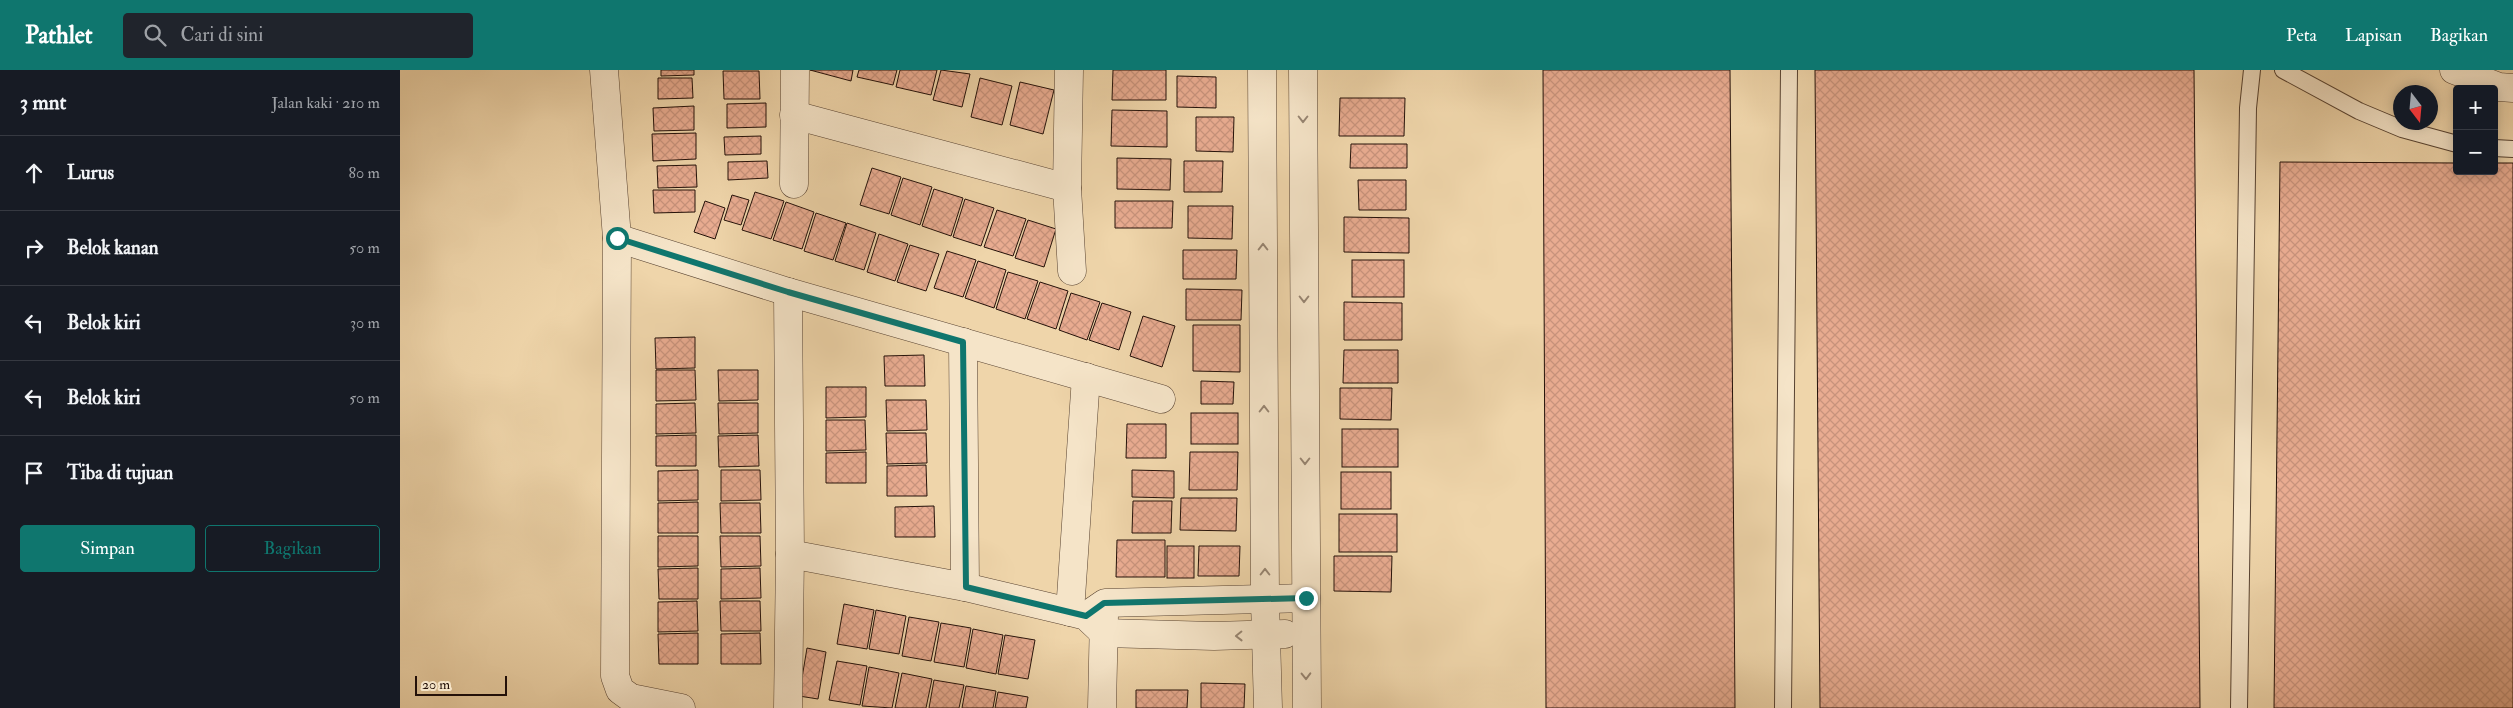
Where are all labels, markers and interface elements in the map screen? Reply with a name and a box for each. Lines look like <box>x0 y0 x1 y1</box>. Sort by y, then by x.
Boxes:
search box <box>123 13 473 58</box>
text: Pathlet <box>25 20 93 51</box>
icon: search <box>141 21 169 49</box>
text: Cari di sini <box>181 23 263 47</box>
text: Peta <box>2286 24 2317 47</box>
text: Lapisan <box>2345 24 2402 47</box>
text: Bagikan <box>2430 24 2488 47</box>
north arrow <box>2393 85 2438 130</box>
map controls <box>2453 85 2498 175</box>
button: + <box>2453 85 2498 130</box>
text: 3 mnt <box>20 89 66 116</box>
text: Jalan kaki · 210 m <box>271 93 380 113</box>
one-way arrow <box>1298 115 1308 123</box>
button: − <box>2453 130 2498 175</box>
icon: ahead <box>20 159 48 187</box>
text: Lurus <box>67 161 114 185</box>
text: 80 m <box>349 163 380 183</box>
route start <box>606 227 629 250</box>
icon: right <box>20 234 48 262</box>
text: Belok kanan <box>67 236 158 260</box>
text: 50 m <box>349 238 380 258</box>
one-way arrow <box>1258 243 1268 250</box>
one-way arrow <box>1299 295 1309 303</box>
icon: left <box>20 309 48 337</box>
text: Belok kiri <box>67 311 141 335</box>
text: 30 m <box>350 313 380 333</box>
icon: left <box>20 384 48 412</box>
text: Belok kiri <box>67 386 141 410</box>
text: 50 m <box>349 388 380 408</box>
one-way arrow <box>1259 405 1269 413</box>
one-way arrow <box>1300 458 1310 465</box>
icon: arrive <box>20 459 48 487</box>
text: Tiba di tujuan <box>67 461 173 485</box>
button: Simpan <box>20 525 195 572</box>
button: Bagikan <box>205 525 380 572</box>
one-way arrow <box>1260 568 1270 576</box>
route end <box>1295 587 1318 610</box>
one-way arrow <box>1235 631 1243 641</box>
one-way arrow <box>1301 672 1311 680</box>
scale bar <box>415 673 508 696</box>
text: 20 m <box>422 676 450 693</box>

